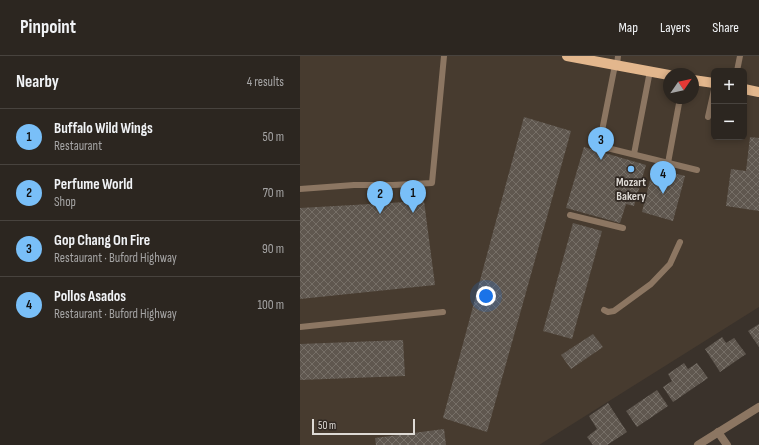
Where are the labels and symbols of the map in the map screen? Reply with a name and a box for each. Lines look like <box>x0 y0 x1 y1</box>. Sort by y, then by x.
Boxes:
north arrow <box>663 68 699 104</box>
pin: 3 <box>588 127 614 160</box>
pin: 4 <box>650 161 676 194</box>
marker: Mozart Bakery <box>626 164 636 174</box>
place label: Mozart Bakery <box>616 175 646 204</box>
pin: 1 <box>400 180 426 213</box>
pin: 2 <box>367 181 393 214</box>
your location <box>476 286 496 306</box>
scale bar <box>312 417 415 436</box>

